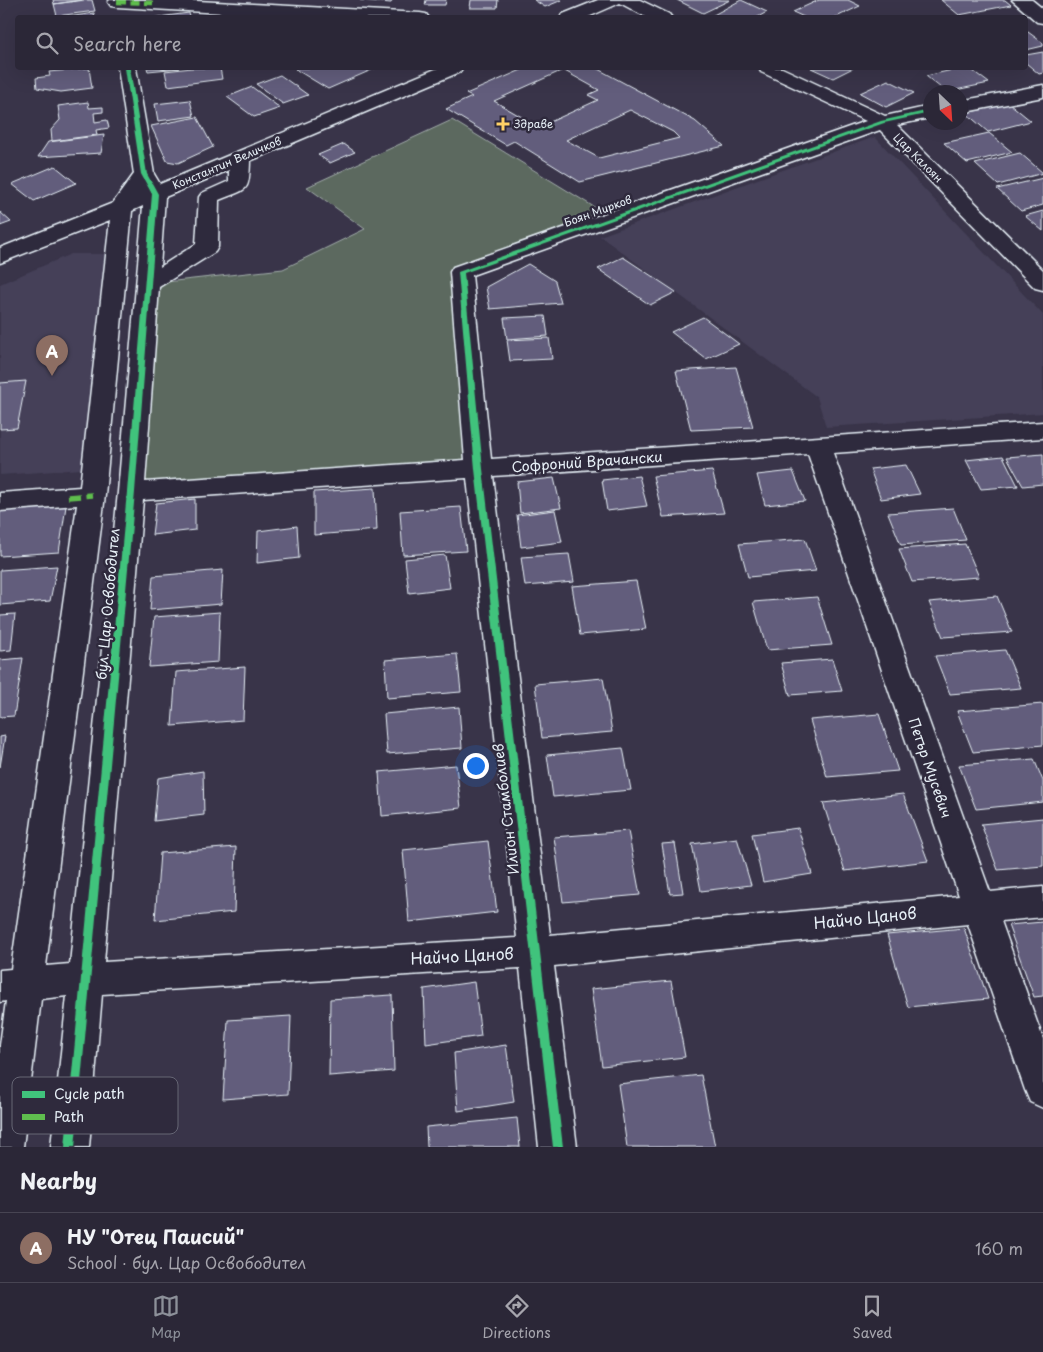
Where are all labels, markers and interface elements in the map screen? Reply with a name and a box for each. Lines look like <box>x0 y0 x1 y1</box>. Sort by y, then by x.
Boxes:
search box <box>15 15 1028 70</box>
icon: search <box>33 29 61 57</box>
text: Search here <box>73 29 182 57</box>
north arrow <box>923 85 968 130</box>
place label: Здраве <box>513 115 553 132</box>
marker: Здраве <box>496 117 510 131</box>
street label: Цар Калоян <box>890 129 947 186</box>
street label: Константин Величков <box>170 132 284 193</box>
street label: Боян Мирков <box>562 190 634 231</box>
pin: A <box>36 335 68 376</box>
street label: Софроний Врачански <box>511 446 663 477</box>
street label: бул. Цар Освободител <box>90 527 125 681</box>
street label: Петър Мусевич <box>903 715 957 821</box>
street label: Илион Стамболиев <box>487 742 524 876</box>
your location <box>463 753 489 779</box>
street label: Найчо Цанов <box>812 900 918 934</box>
street label: Найчо Цанов <box>410 940 514 970</box>
legend <box>12 1077 178 1134</box>
text: Cycle path <box>54 1083 125 1104</box>
text: Path <box>54 1106 84 1127</box>
text: Nearby <box>20 1164 97 1196</box>
text: НУ "Отец Паисий" <box>67 1222 244 1250</box>
text: A <box>30 1236 42 1260</box>
text: 160 m <box>975 1236 1023 1260</box>
text: School · бул. Цар Освободител <box>67 1250 306 1274</box>
tab: Map <box>151 1292 181 1343</box>
tab: Directions <box>483 1292 551 1343</box>
tab: Saved <box>852 1292 892 1343</box>

